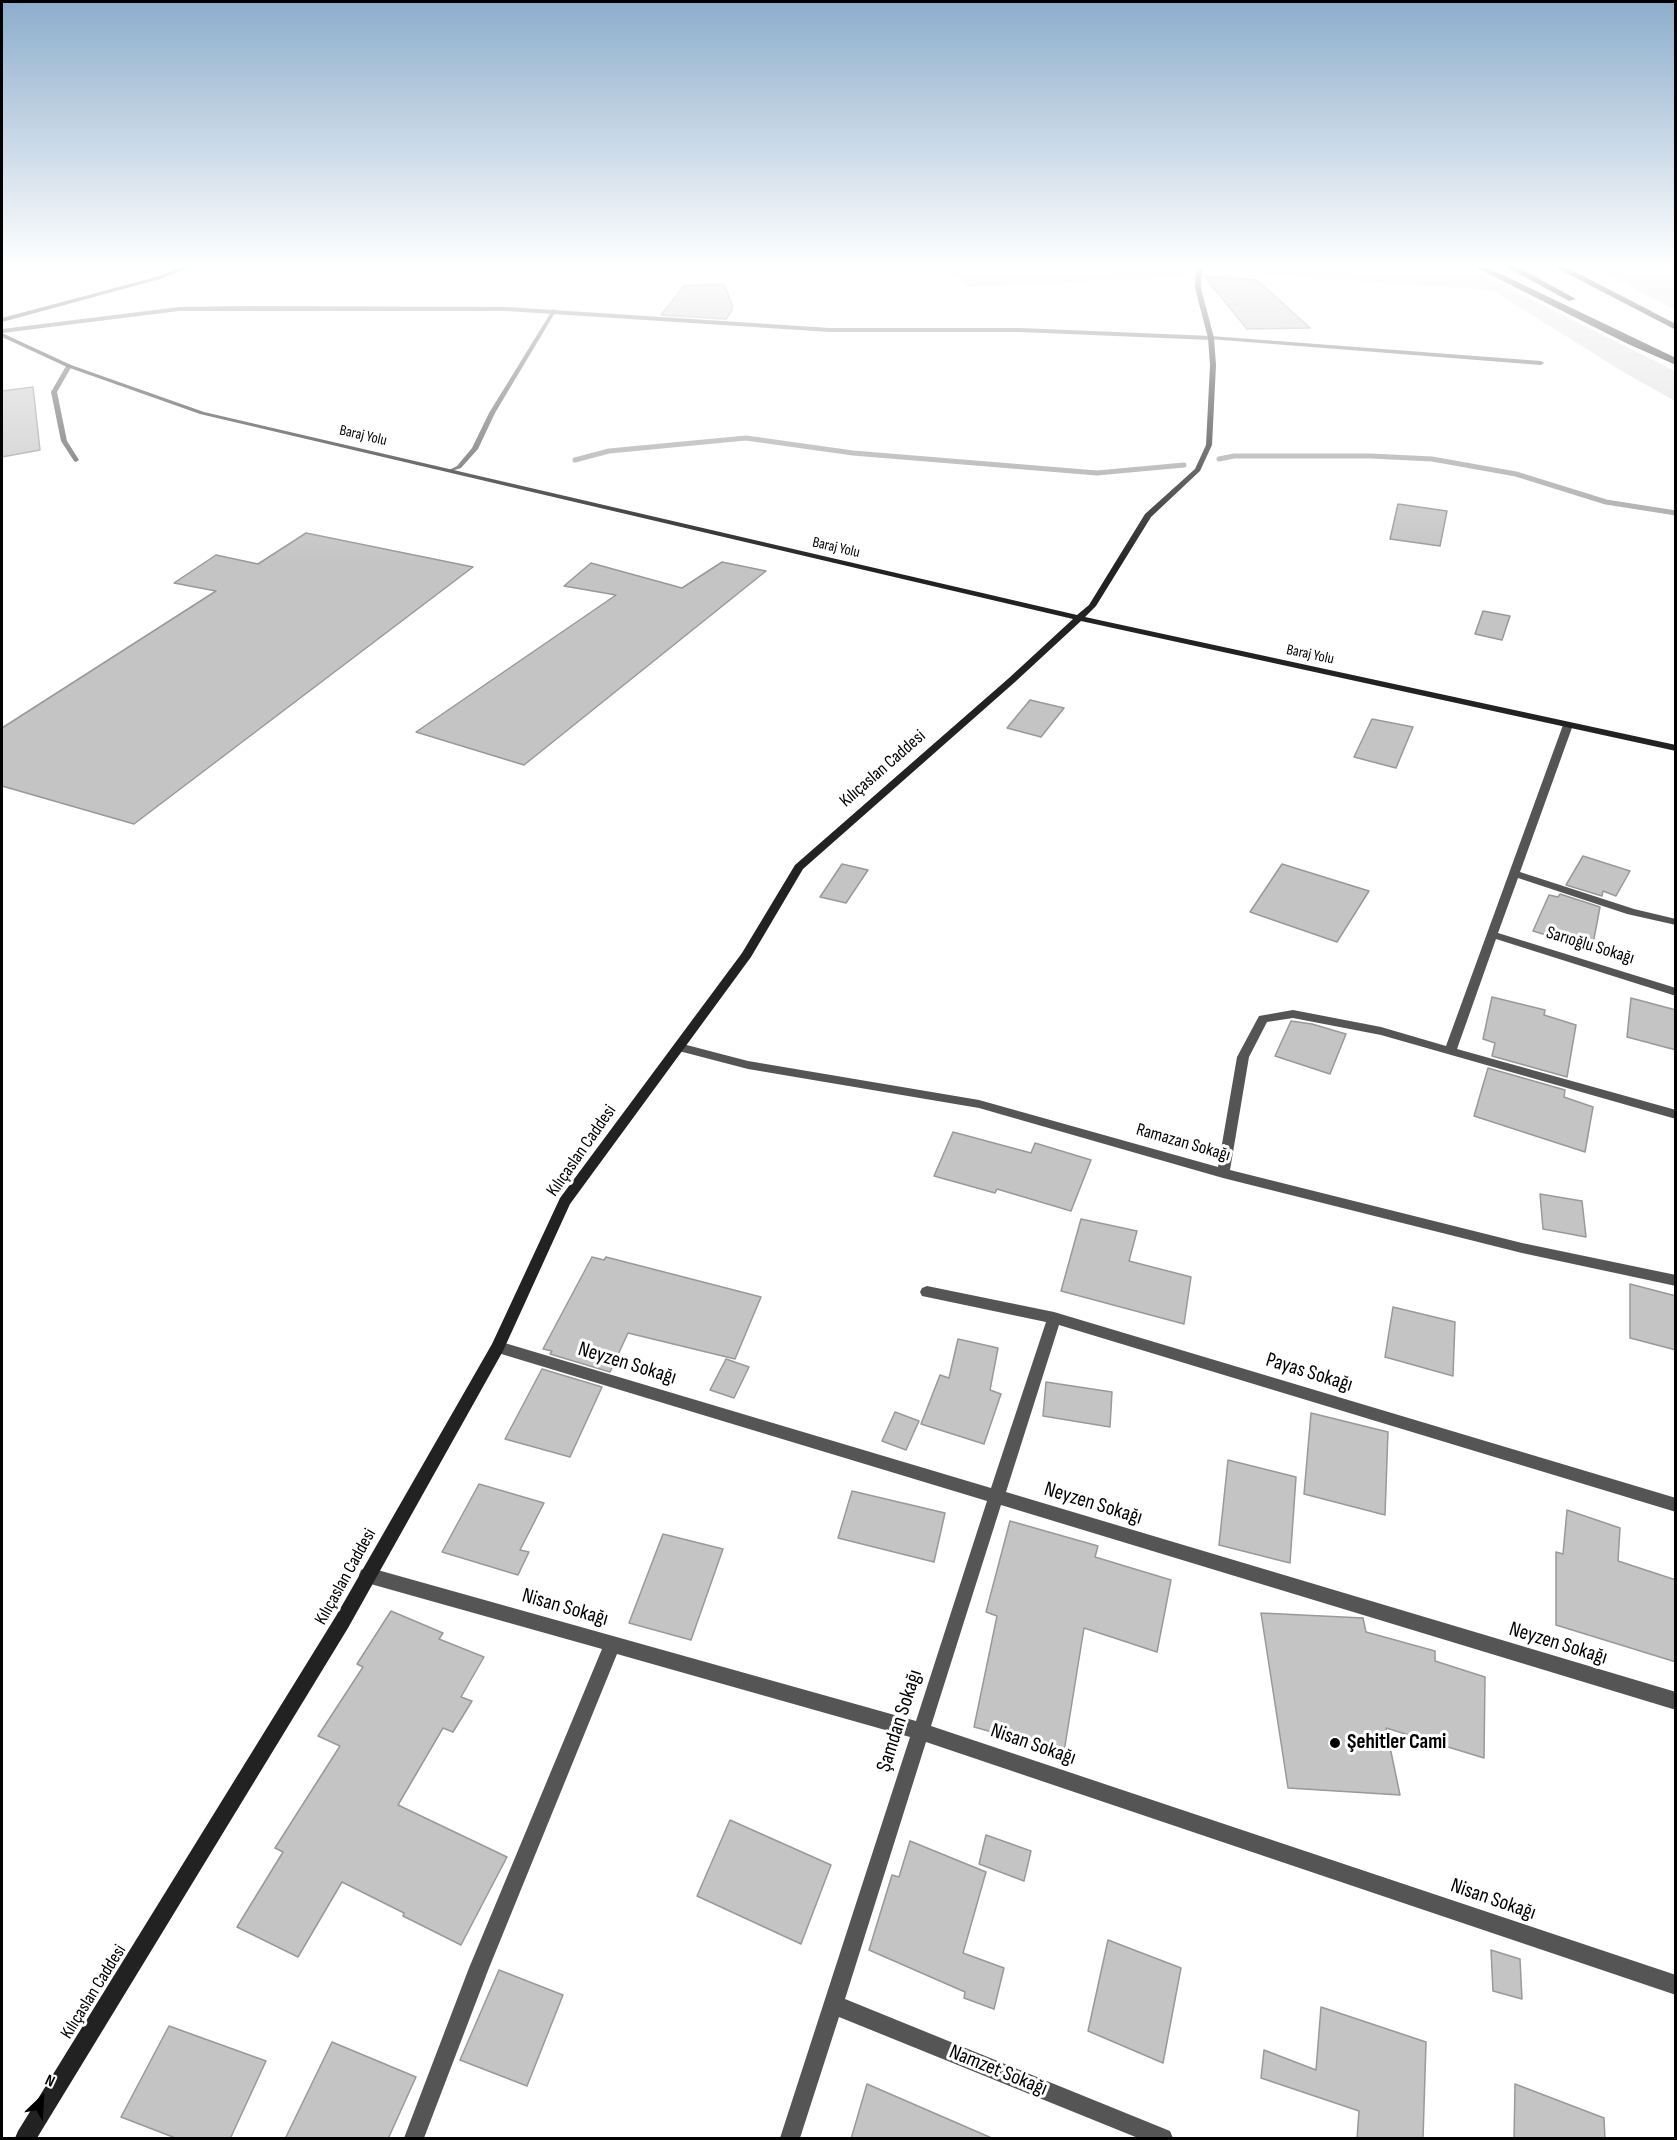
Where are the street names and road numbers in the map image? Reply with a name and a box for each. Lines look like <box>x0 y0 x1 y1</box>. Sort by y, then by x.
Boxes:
street label: Baraj Yolu <box>338 422 388 450</box>
street label: Baraj Yolu <box>811 534 861 562</box>
street label: Baraj Yolu <box>1285 641 1335 669</box>
street label: Kılıçaslan Caddesi <box>836 726 930 812</box>
street label: Sarıoğlu Sokağı <box>1543 922 1637 970</box>
street label: Kılıçaslan Caddesi <box>543 1101 621 1201</box>
street label: Ramazan Sokağı <box>1133 1119 1233 1167</box>
street label: Neyzen Sokağı <box>575 1337 679 1391</box>
street label: Payas Sokağı <box>1263 1348 1355 1398</box>
street label: Neyzen Sokağı <box>1041 1477 1145 1531</box>
street label: Kılıçaslan Caddesi <box>311 1525 381 1629</box>
street label: Nisan Sokağı <box>519 1584 611 1632</box>
street label: Neyzen Sokağı <box>1506 1617 1610 1671</box>
street label: Şamdan Sokağı <box>872 1667 928 1775</box>
street label: Nisan Sokağı <box>987 1719 1079 1771</box>
street label: Nisan Sokağı <box>1447 1874 1539 1926</box>
street label: Kılıçaslan Caddesi <box>57 1941 131 2043</box>
street label: Namzet Sokağı <box>945 2040 1051 2102</box>

